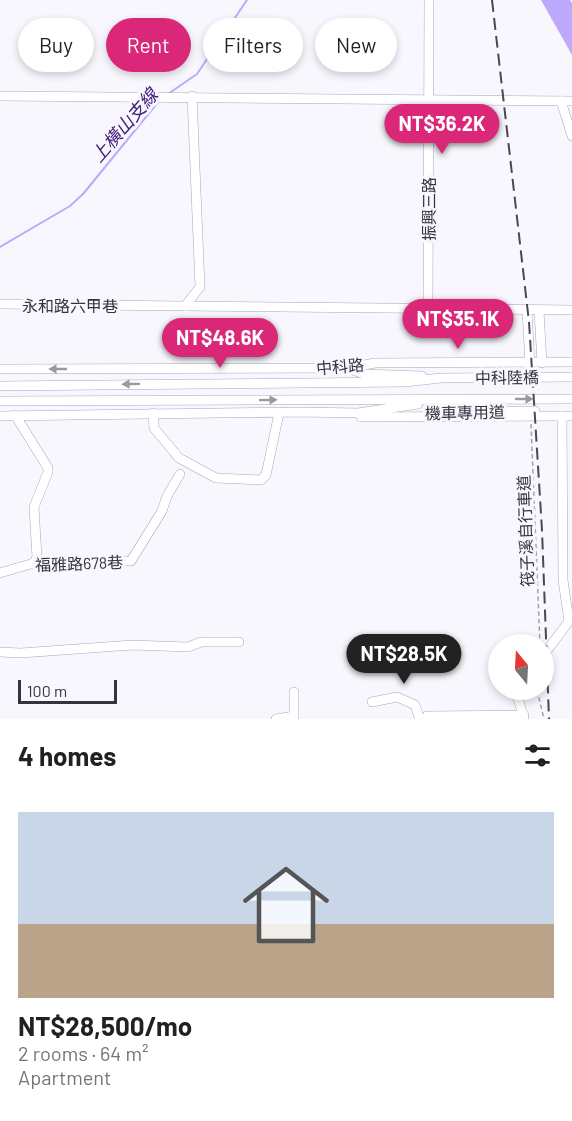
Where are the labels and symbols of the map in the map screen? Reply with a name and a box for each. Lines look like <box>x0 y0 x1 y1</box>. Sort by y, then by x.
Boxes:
water label: 上橫山支線 <box>86 82 163 166</box>
pin: NT$36.2K <box>380 104 504 155</box>
street label: 振興三路 <box>419 177 438 241</box>
street label: 永和路六甲巷 <box>22 296 118 315</box>
pin: NT$35.1K <box>396 299 520 350</box>
pin: NT$48.6K <box>158 318 282 369</box>
street label: 中科路 <box>315 354 365 378</box>
one-way arrow <box>49 364 68 374</box>
street label: 中科陸橋 <box>475 367 539 387</box>
one-way arrow <box>122 379 141 389</box>
one-way arrow <box>514 394 533 404</box>
one-way arrow <box>258 395 277 404</box>
street label: 機車專用道 <box>425 402 505 422</box>
street label: 筏子溪自行車道 <box>514 475 536 587</box>
street label: 福雅路678巷 <box>35 552 123 574</box>
pin: NT$28.5K <box>342 634 466 685</box>
north arrow <box>488 634 554 700</box>
scale bar <box>18 677 117 704</box>

